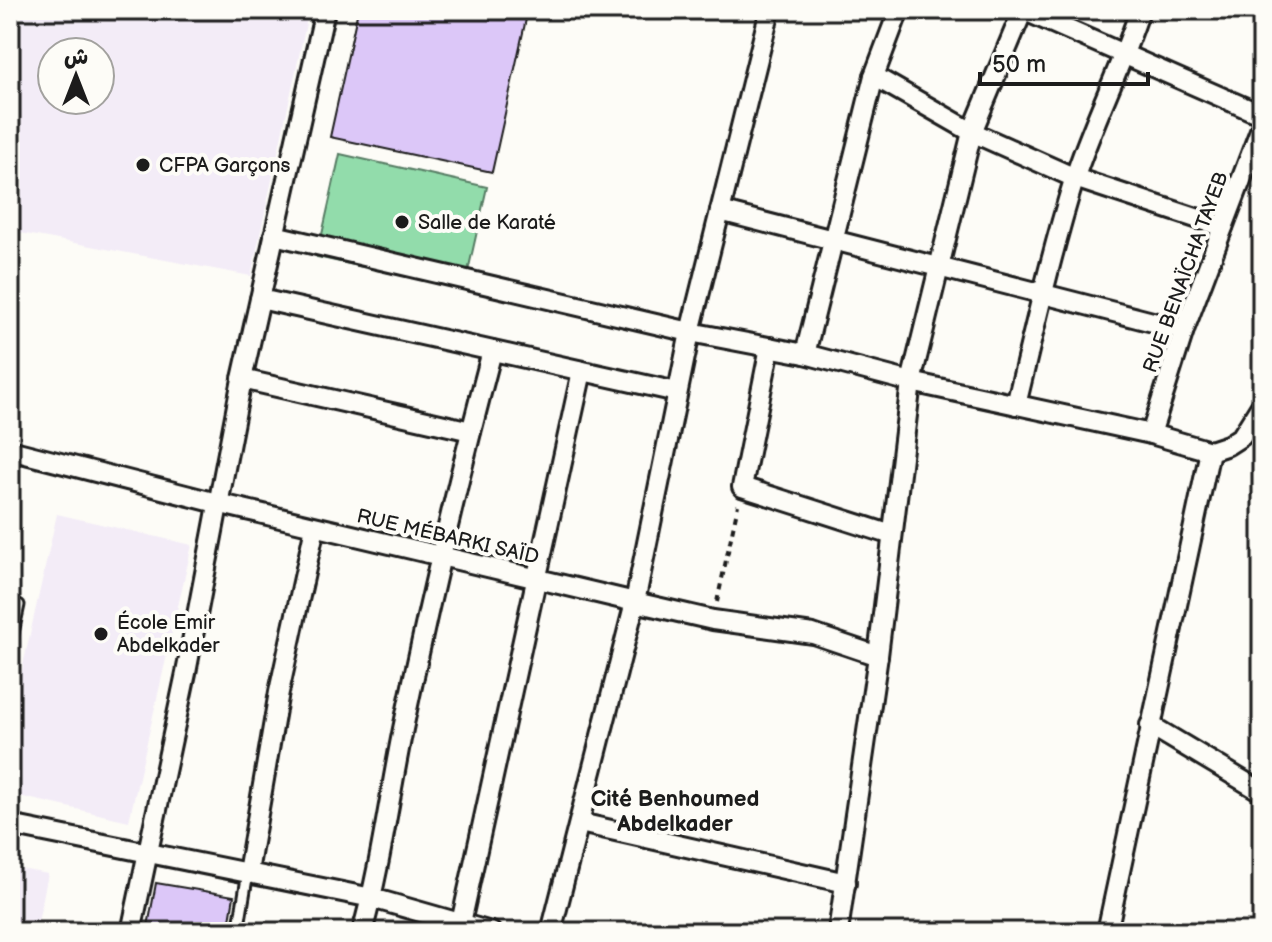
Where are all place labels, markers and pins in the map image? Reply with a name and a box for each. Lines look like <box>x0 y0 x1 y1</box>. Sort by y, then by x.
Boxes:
place label: CFPA Garçons <box>159 154 290 178</box>
marker: CFPA Garçons <box>134 156 152 174</box>
place label: Salle de Karaté <box>418 211 556 235</box>
marker: Salle de Karaté <box>393 213 411 231</box>
place label: École Emir Abdelkader <box>117 610 220 658</box>
marker: École Emir Abdelkader <box>92 625 110 643</box>

